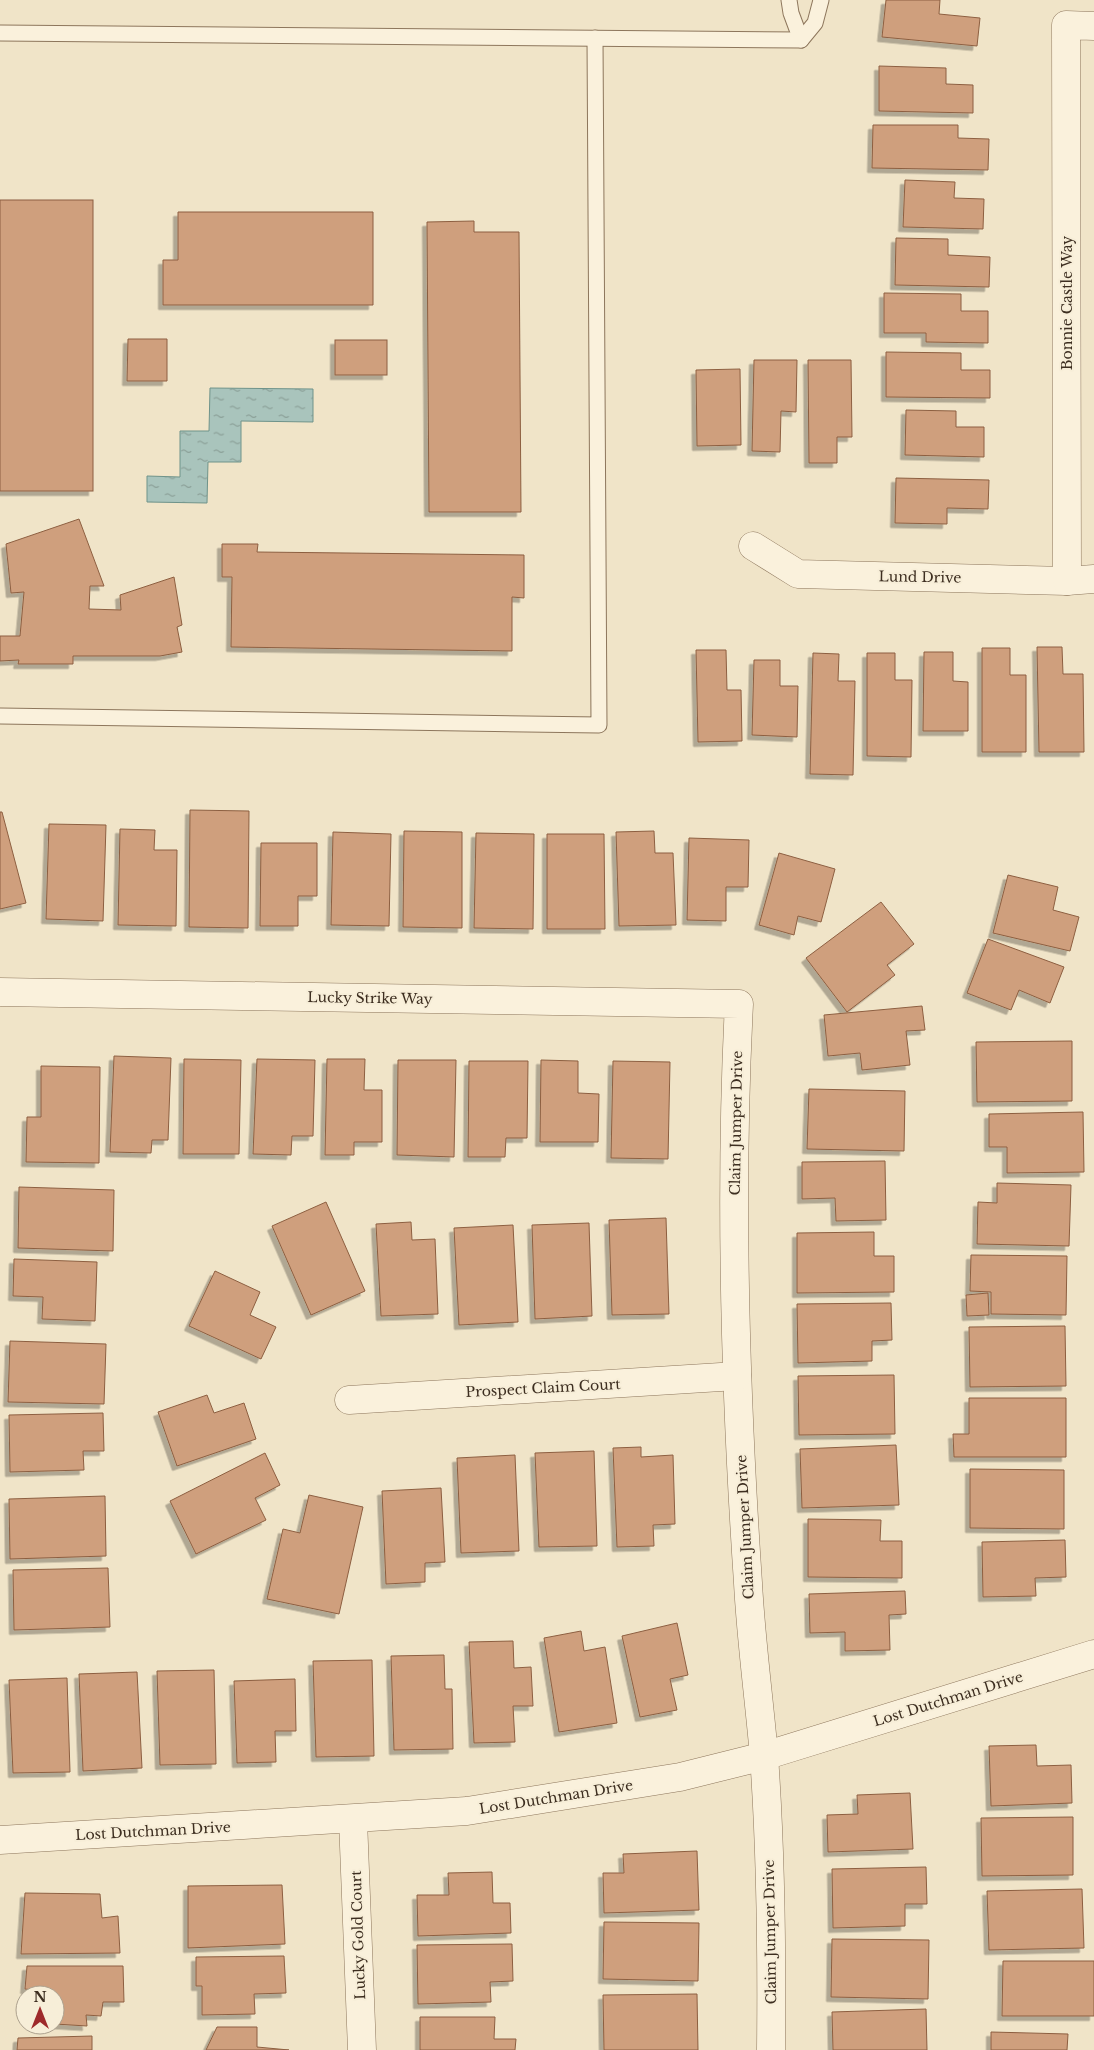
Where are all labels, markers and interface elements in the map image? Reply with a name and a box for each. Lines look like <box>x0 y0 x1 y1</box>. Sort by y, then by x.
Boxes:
street label: Bonnie Castle Way <box>1058 236 1076 370</box>
street label: Lund Drive <box>879 567 961 587</box>
street label: Lucky Strike Way <box>307 988 433 1008</box>
street label: Claim Jumper Drive <box>726 1050 746 1196</box>
street label: Prospect Claim Court <box>465 1375 622 1401</box>
street label: Claim Jumper Drive <box>732 1454 758 1600</box>
street label: Lost Dutchman Drive <box>871 1668 1025 1730</box>
street label: Lost Dutchman Drive <box>478 1776 634 1818</box>
street label: Lost Dutchman Drive <box>75 1818 231 1844</box>
street label: Claim Jumper Drive <box>760 1859 780 2005</box>
street label: Lucky Gold Court <box>347 1869 369 2000</box>
north arrow <box>15 1985 65 2035</box>
text: N <box>33 1988 47 2006</box>

